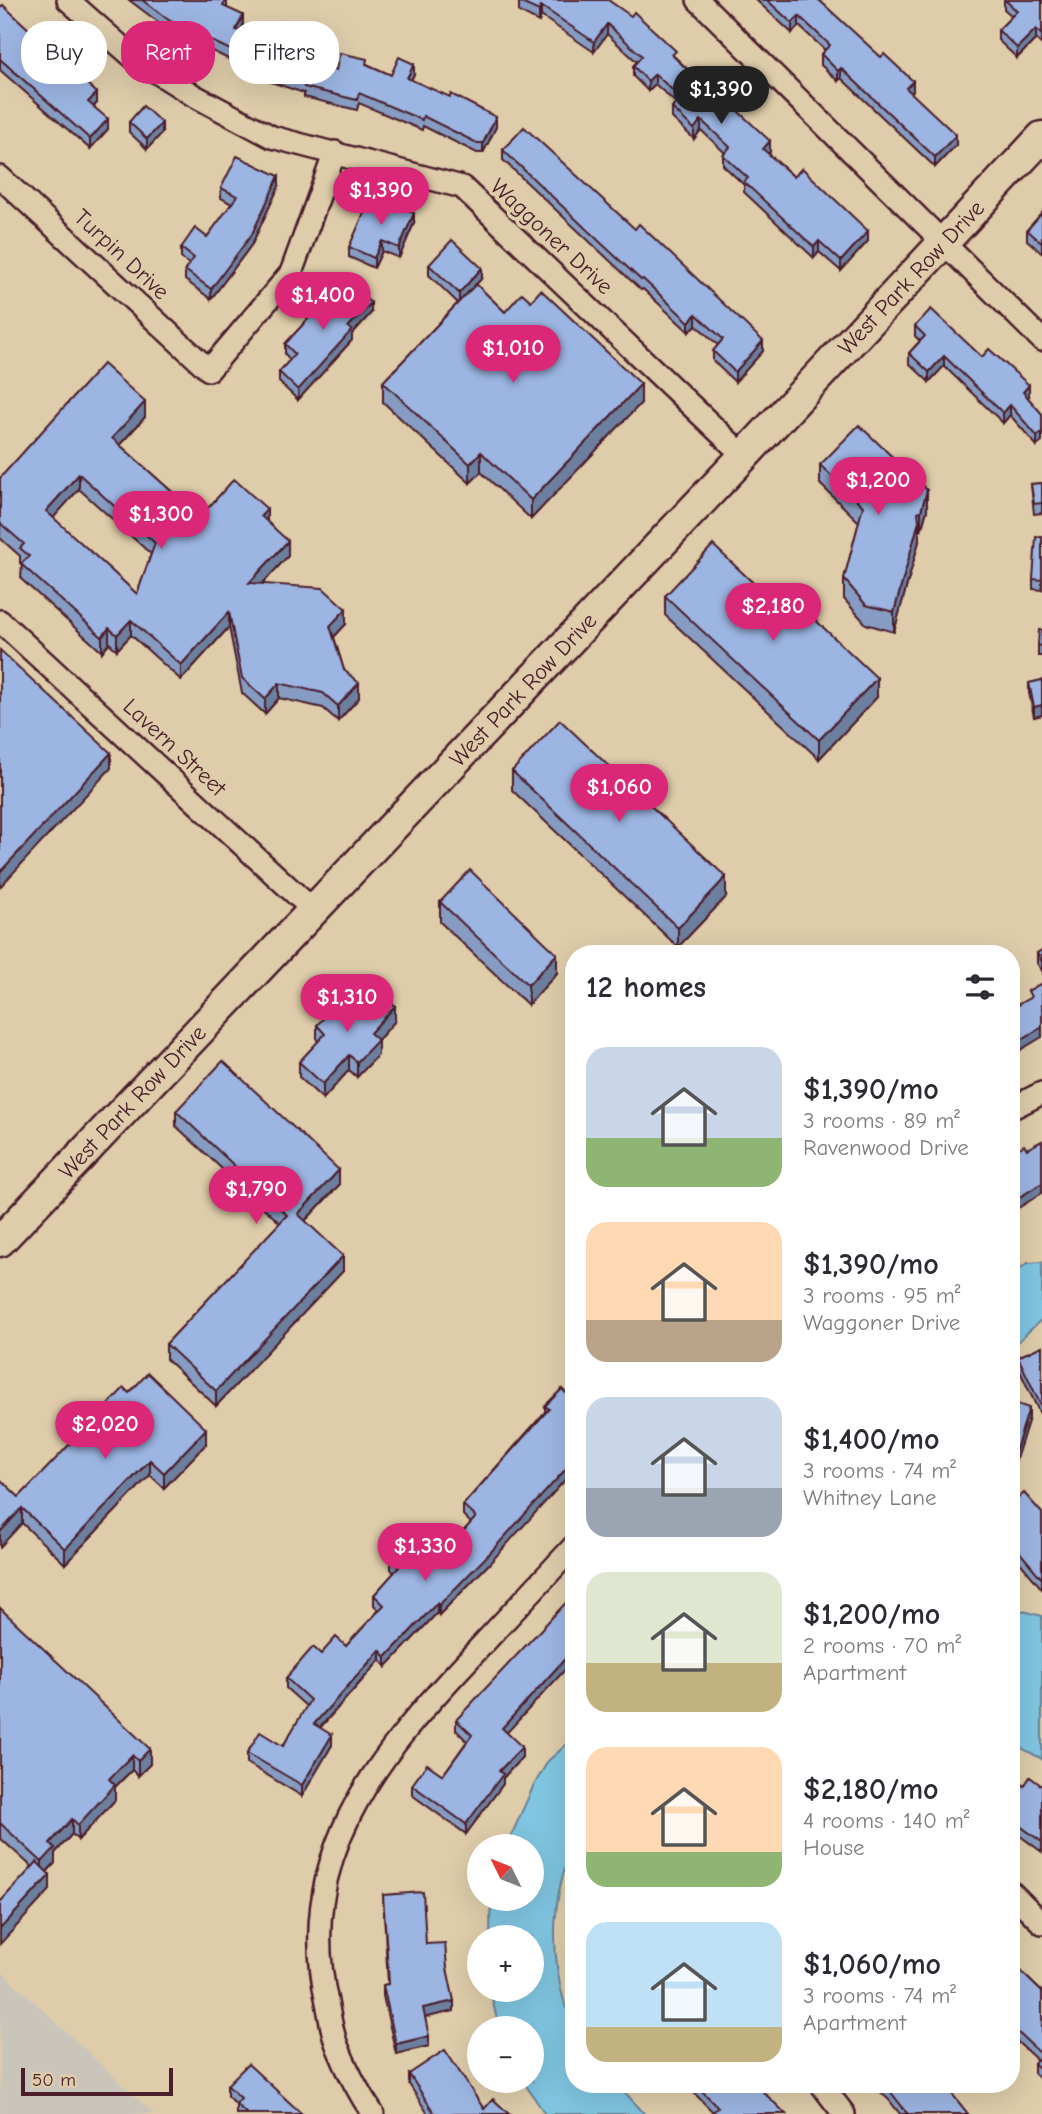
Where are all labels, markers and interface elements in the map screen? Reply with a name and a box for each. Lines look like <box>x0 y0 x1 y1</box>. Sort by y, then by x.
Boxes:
chip: Buy <box>21 21 107 84</box>
chip: Rent <box>121 21 215 84</box>
chip: Filters <box>229 21 339 84</box>
pin: $1,390 <box>664 66 778 126</box>
text: $1,390 <box>689 75 753 102</box>
pin: $1,390 <box>324 168 438 227</box>
street label: Waggoner Drive <box>485 173 618 300</box>
text: $1,390 <box>349 176 413 203</box>
street label: West Park Row Drive <box>832 195 990 361</box>
street label: Turpin Drive <box>68 203 175 305</box>
pin: $1,400 <box>266 272 380 332</box>
text: $1,400 <box>291 281 355 308</box>
pin: $1,010 <box>456 326 570 385</box>
text: $1,010 <box>482 334 544 361</box>
pin: $1,200 <box>821 458 935 517</box>
text: $1,200 <box>845 466 911 493</box>
pin: $1,300 <box>104 491 218 551</box>
text: $1,300 <box>129 500 193 527</box>
pin: $2,180 <box>716 584 830 643</box>
text: $2,180 <box>741 592 805 619</box>
street label: West Park Row Drive <box>444 607 602 772</box>
street label: Lavern Street <box>118 693 233 803</box>
pin: $1,060 <box>562 764 676 824</box>
text: $1,060 <box>586 773 652 800</box>
icon: filters <box>961 968 999 1006</box>
text: 12 homes <box>586 970 706 1005</box>
pin: $1,310 <box>290 974 404 1034</box>
text: $1,310 <box>317 983 377 1010</box>
street label: West Park Row Drive <box>53 1019 212 1185</box>
text: $1,390/mo <box>803 1072 939 1107</box>
icon: home <box>642 1075 726 1159</box>
text: 3 rooms · 89 m² <box>803 1107 960 1134</box>
text: Ravenwood Drive <box>803 1134 969 1161</box>
pin: $1,790 <box>199 1166 313 1226</box>
text: $1,790 <box>225 1175 287 1202</box>
text: $1,390/mo <box>803 1247 939 1282</box>
icon: home <box>642 1250 726 1334</box>
text: 3 rooms · 95 m² <box>803 1282 961 1309</box>
text: Waggoner Drive <box>803 1309 960 1336</box>
pin: $2,020 <box>48 1402 162 1461</box>
text: $2,020 <box>71 1410 139 1437</box>
text: $1,400/mo <box>803 1422 940 1457</box>
icon: home <box>642 1425 726 1509</box>
text: 3 rooms · 74 m² <box>803 1457 956 1484</box>
text: Whitney Lane <box>803 1484 937 1511</box>
pin: $1,330 <box>368 1524 482 1583</box>
text: $1,330 <box>393 1532 457 1559</box>
text: $1,200/mo <box>803 1597 940 1632</box>
icon: home <box>642 1600 726 1684</box>
text: 2 rooms · 70 m² <box>803 1632 961 1659</box>
text: Apartment <box>803 1659 906 1686</box>
text: $2,180/mo <box>803 1772 939 1807</box>
icon: home <box>642 1775 726 1859</box>
text: 4 rooms · 140 m² <box>803 1807 970 1834</box>
north arrow <box>467 1834 544 1911</box>
map controls <box>467 1834 544 2093</box>
text: House <box>803 1834 865 1861</box>
button: + <box>467 1925 544 2002</box>
text: $1,060/mo <box>803 1947 941 1982</box>
icon: home <box>642 1950 726 2034</box>
text: 3 rooms · 74 m² <box>803 1982 956 2009</box>
text: Apartment <box>803 2009 906 2036</box>
button: − <box>467 2016 544 2093</box>
scale bar <box>21 2065 173 2097</box>
text: 50 m <box>32 2069 76 2091</box>

